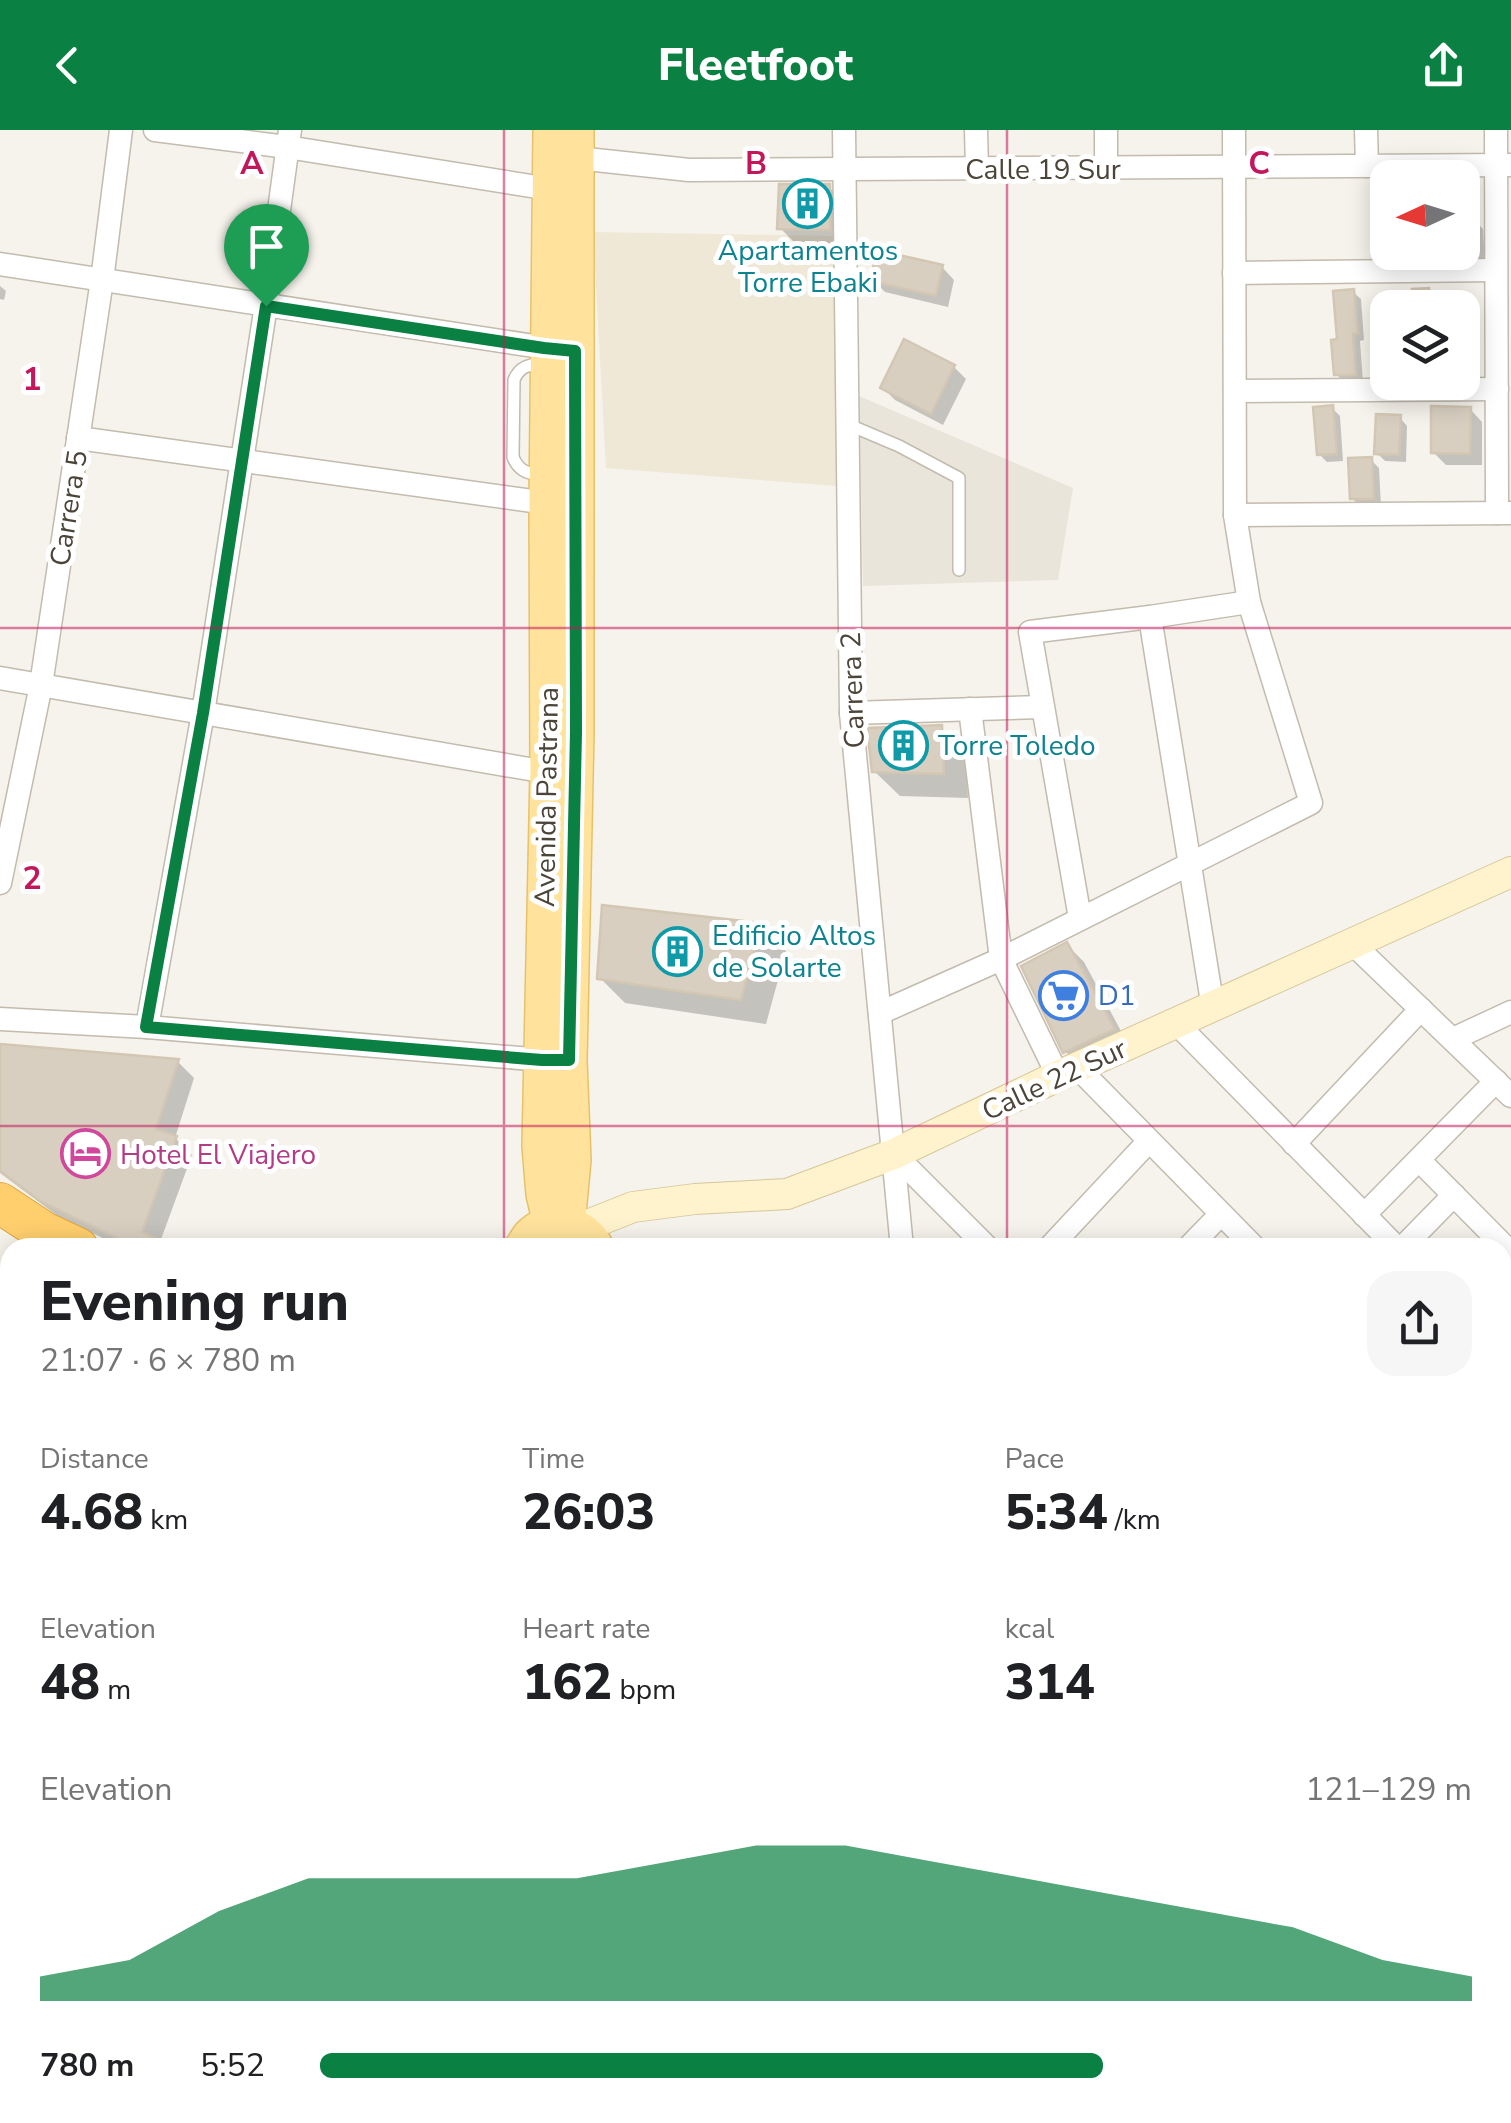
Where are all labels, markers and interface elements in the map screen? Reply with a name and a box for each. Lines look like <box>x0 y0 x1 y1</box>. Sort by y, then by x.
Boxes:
text: Fleetfoot <box>658 35 853 96</box>
icon: back <box>40 38 95 93</box>
icon: share <box>1416 38 1471 93</box>
text: A <box>240 142 264 185</box>
text: B <box>745 142 767 185</box>
text: C <box>1248 142 1270 185</box>
street label: Calle 19 Sur <box>965 151 1121 189</box>
north arrow <box>1370 160 1480 270</box>
map controls <box>1370 160 1480 400</box>
building icon: Apartamentos Torre Ebaki <box>782 177 834 229</box>
pin <box>224 204 309 307</box>
icon: arrive <box>239 219 294 274</box>
place label: Apartamentos Torre Ebaki <box>718 232 898 302</box>
button: layers <box>1370 290 1480 400</box>
text: 1 <box>22 358 42 401</box>
street label: Carrera 5 <box>41 448 97 569</box>
street label: Carrera 2 <box>832 631 874 749</box>
street label: Avenida Pastrana <box>526 687 568 907</box>
building icon: Torre Toledo <box>877 719 929 771</box>
place label: Torre Toledo <box>938 727 1095 765</box>
text: 2 <box>22 857 42 900</box>
place label: Edificio Altos de Solarte <box>712 917 876 987</box>
building icon: Edificio Altos de Solarte <box>651 925 703 977</box>
supermarket icon: D1 <box>1037 969 1089 1021</box>
place label: D1 <box>1098 977 1136 1015</box>
street label: Calle 22 Sur <box>976 1030 1133 1130</box>
hotel icon: Hotel El Viajero <box>59 1128 111 1180</box>
place label: Hotel El Viajero <box>120 1136 316 1174</box>
text: Evening run <box>40 1264 349 1339</box>
button: share <box>1367 1271 1472 1376</box>
text: 21:07 · 6 × 780 m <box>40 1339 296 1382</box>
text: Distance <box>40 1440 149 1478</box>
text: Time <box>522 1440 585 1478</box>
text: Pace <box>1005 1440 1064 1478</box>
text: 4.68 <box>40 1478 143 1547</box>
text: 26:03 <box>522 1478 655 1547</box>
text: 5:34 <box>1005 1478 1108 1547</box>
text: km <box>143 1501 188 1539</box>
text: /km <box>1108 1501 1161 1539</box>
text: Elevation <box>40 1610 156 1648</box>
text: Heart rate <box>522 1610 650 1648</box>
text: kcal <box>1005 1610 1054 1648</box>
text: 48 <box>40 1648 100 1717</box>
text: 162 <box>522 1648 612 1717</box>
text: 314 <box>1005 1648 1095 1717</box>
text: m <box>100 1671 131 1709</box>
text: bpm <box>612 1671 676 1709</box>
text: Elevation <box>40 1768 173 1811</box>
text: 121–129 m <box>1305 1768 1472 1811</box>
text: 780 m <box>40 2044 134 2087</box>
text: 5:52 <box>200 2044 265 2087</box>

